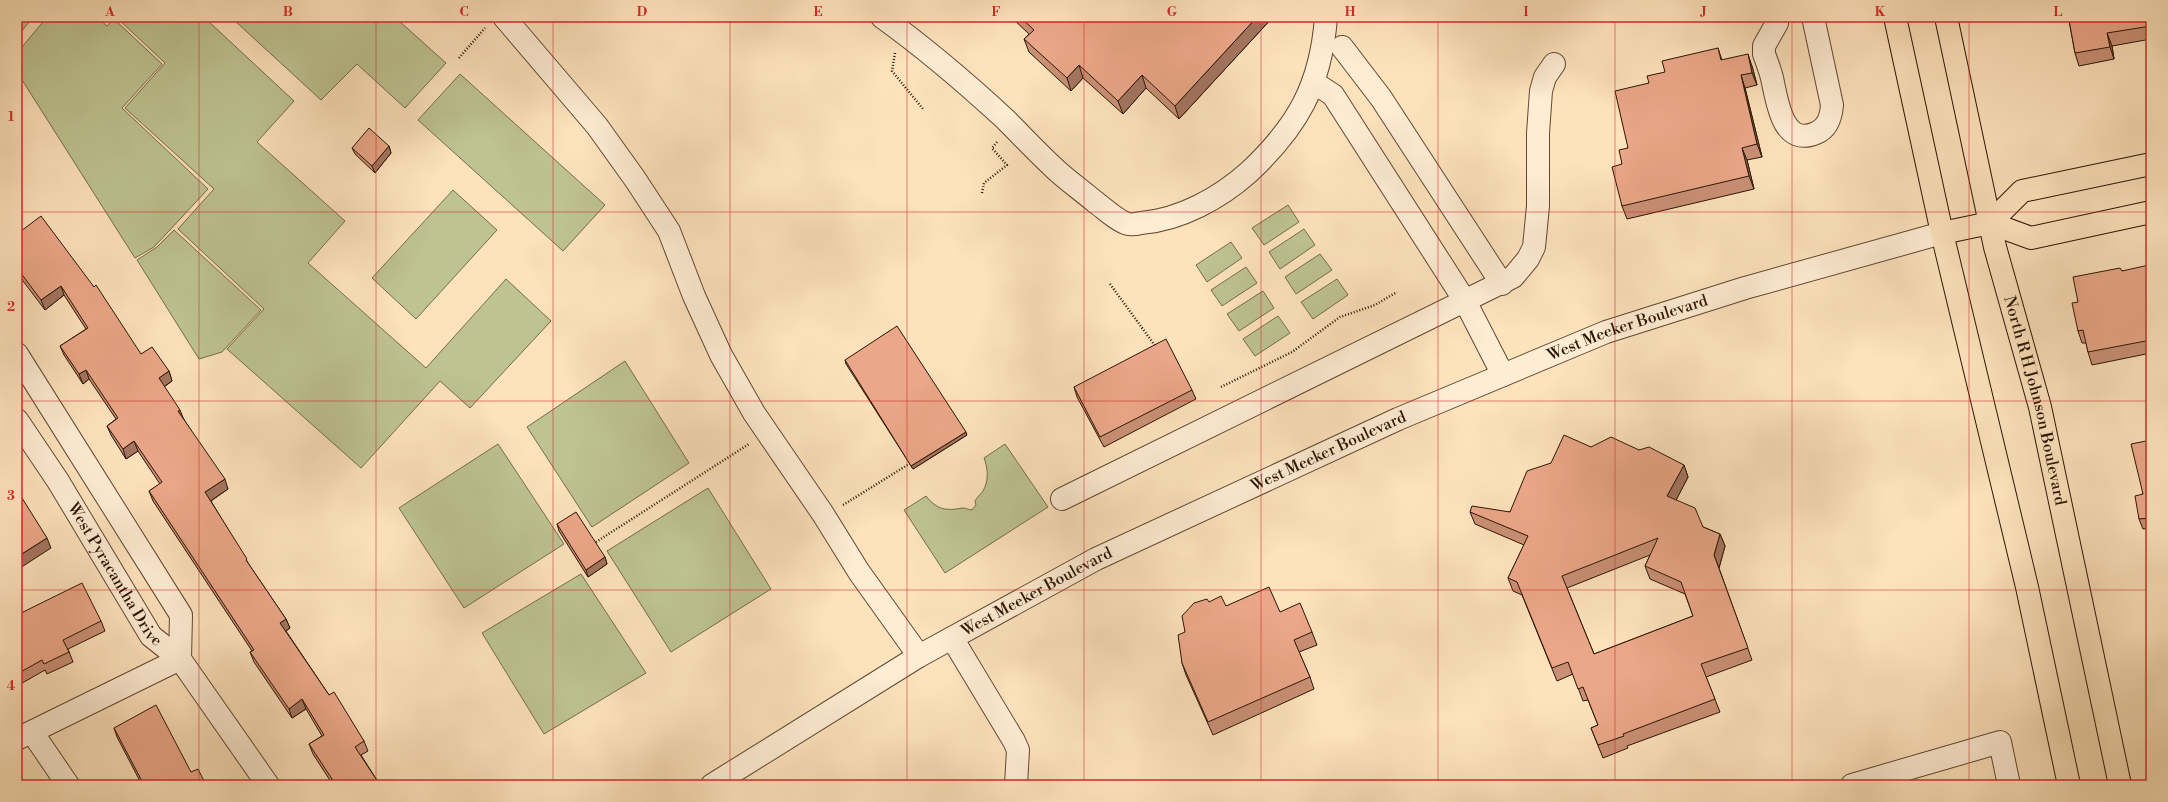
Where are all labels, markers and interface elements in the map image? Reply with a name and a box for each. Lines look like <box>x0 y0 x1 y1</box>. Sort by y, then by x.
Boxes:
text: A <box>104 4 115 20</box>
text: B <box>283 4 293 20</box>
text: C <box>459 4 469 20</box>
text: D <box>637 4 647 20</box>
text: E <box>813 4 823 20</box>
text: F <box>991 4 1001 20</box>
text: G <box>1167 4 1178 20</box>
text: H <box>1345 4 1356 20</box>
text: I <box>1523 4 1529 20</box>
text: J <box>1699 4 1707 20</box>
text: K <box>1875 4 1886 20</box>
text: L <box>2054 4 2063 20</box>
text: 1 <box>8 109 15 125</box>
street label: West Meeker Boulevard <box>1544 290 1710 366</box>
street label: North R H Johnson Boulevard <box>1999 294 2071 507</box>
text: 2 <box>7 299 15 315</box>
street label: West Meeker Boulevard <box>1247 407 1409 496</box>
text: 3 <box>7 488 15 504</box>
street label: West Pyracantha Drive <box>63 498 166 651</box>
street label: West Meeker Boulevard <box>957 543 1115 641</box>
text: 4 <box>7 678 16 694</box>

